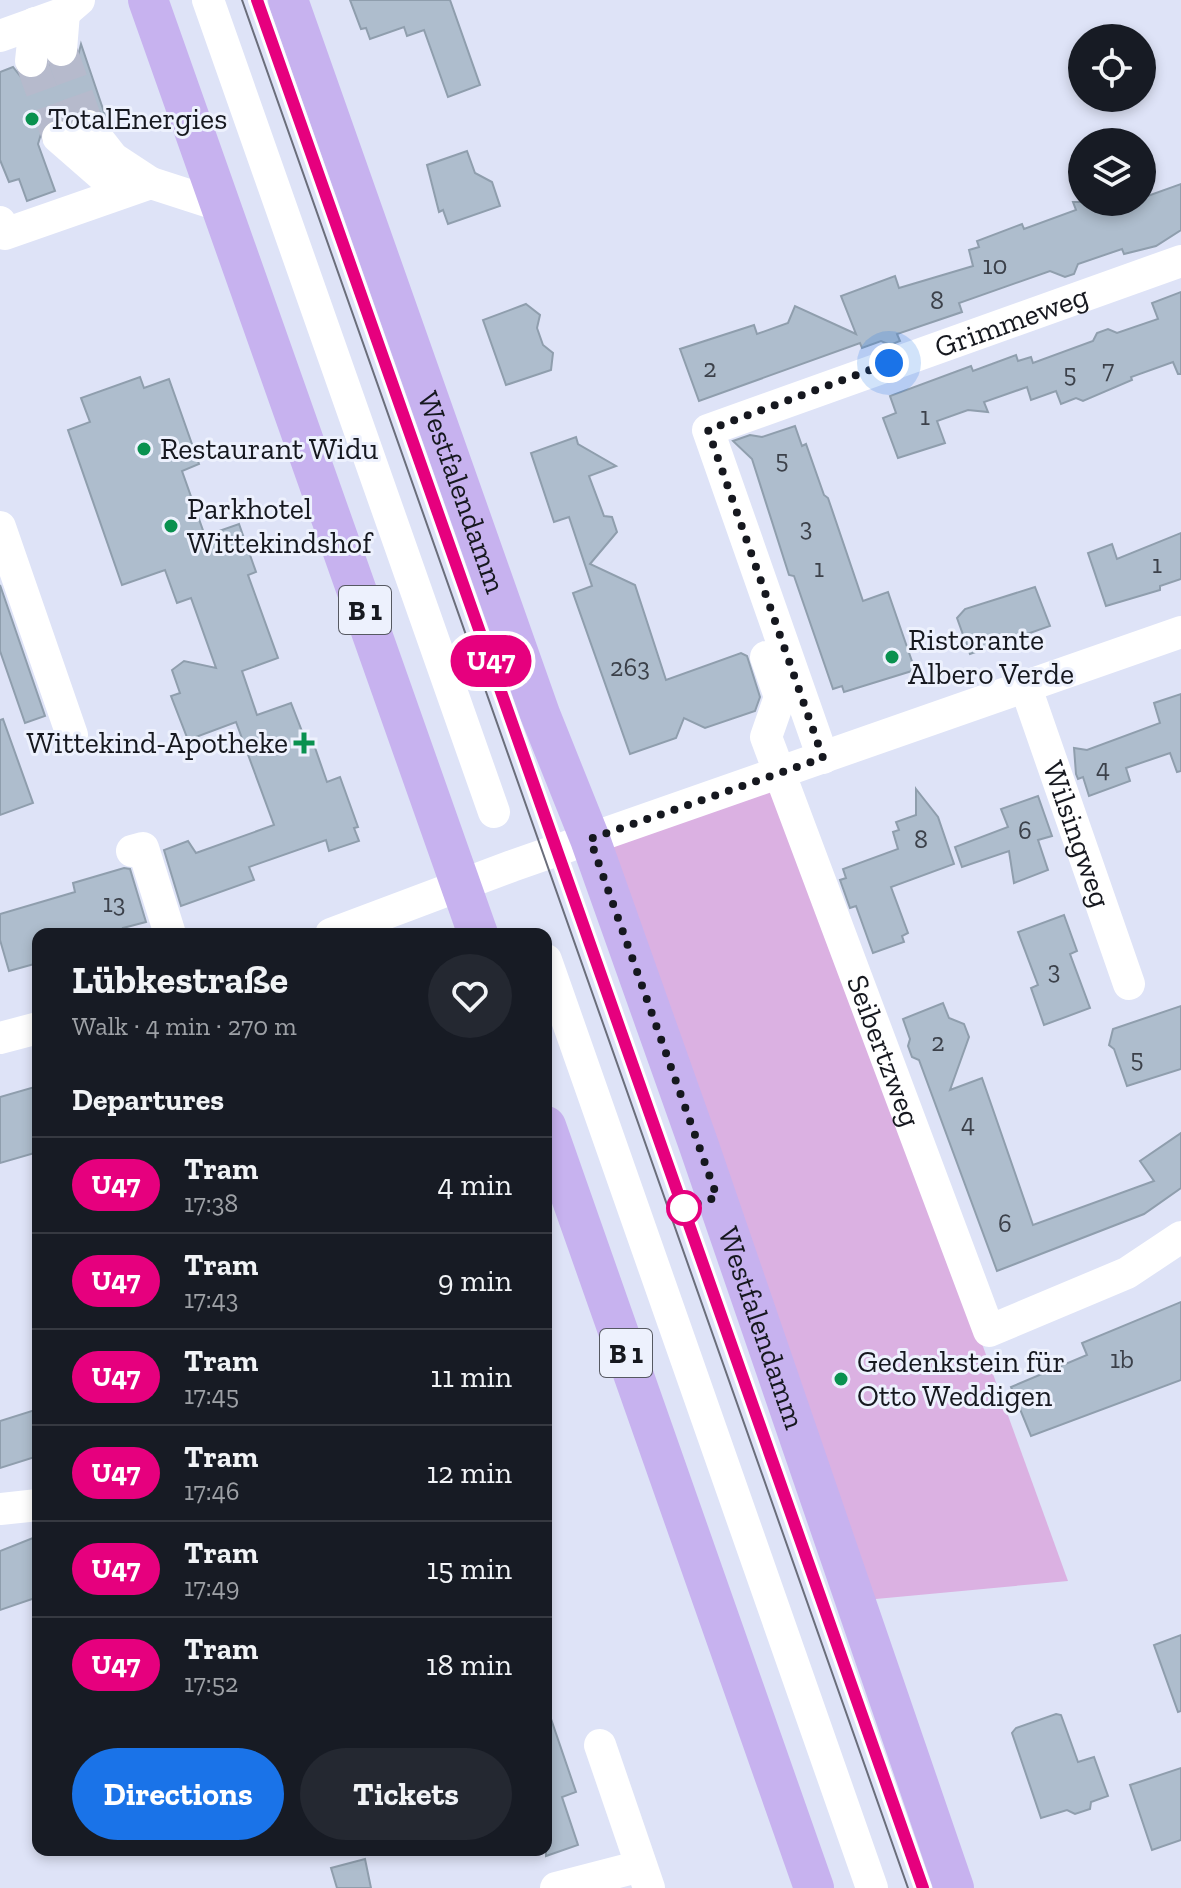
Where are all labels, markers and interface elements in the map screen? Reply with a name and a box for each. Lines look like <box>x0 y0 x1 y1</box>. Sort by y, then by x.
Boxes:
map controls <box>1068 24 1156 216</box>
button: locate <box>1068 24 1156 112</box>
place label: TotalEnergies <box>48 101 227 137</box>
marker: TotalEnergies <box>23 110 41 128</box>
button: layers <box>1068 128 1156 216</box>
house number: 10 <box>983 249 1008 281</box>
street label: Grimmeweg <box>930 278 1093 365</box>
house number: 8 <box>930 284 944 316</box>
your location <box>869 343 909 383</box>
house number: 2 <box>703 352 717 384</box>
house number: 7 <box>1102 353 1114 385</box>
house number: 5 <box>1063 357 1077 389</box>
street label: Westfalendamm <box>410 387 514 598</box>
house number: 1 <box>920 400 930 432</box>
place label: Restaurant Widu <box>160 431 378 467</box>
marker: Restaurant Widu <box>135 440 153 458</box>
house number: 5 <box>775 443 789 475</box>
place label: Parkhotel Wittekindshof <box>187 491 374 561</box>
house number: 3 <box>800 511 812 543</box>
marker: Parkhotel Wittekindshof <box>162 517 180 535</box>
house number: 1 <box>1152 548 1162 580</box>
house number: 1 <box>814 552 824 584</box>
road number: B 1 <box>339 586 391 634</box>
place label: Ristorante Albero Verde <box>908 622 1074 692</box>
line badge: U47 <box>445 635 537 687</box>
text: U47 <box>467 644 515 677</box>
marker: Ristorante Albero Verde <box>883 648 901 666</box>
house number: 263 <box>610 651 650 683</box>
place label: Wittekind-Apotheke <box>27 725 288 761</box>
marker: Wittekind-Apotheke <box>295 734 313 752</box>
house number: 4 <box>1096 752 1110 784</box>
street label: Wilsingweg <box>1035 756 1119 912</box>
house number: 6 <box>1018 814 1032 846</box>
house number: 8 <box>914 823 928 855</box>
house number: 13 <box>103 887 125 919</box>
button: heart <box>428 954 512 1038</box>
house number: 3 <box>1048 954 1060 986</box>
text: Lübkestraße <box>72 957 288 1003</box>
street label: Seibertzweg <box>839 970 929 1132</box>
text: Walk · 4 min · 270 m <box>72 1010 297 1042</box>
house number: 2 <box>931 1026 945 1058</box>
house number: 5 <box>1130 1042 1144 1074</box>
text: Departures <box>72 1082 224 1118</box>
house number: 4 <box>961 1107 975 1139</box>
text: Tram <box>184 1151 258 1187</box>
text: 4 min <box>438 1167 512 1203</box>
text: U47 <box>92 1168 140 1201</box>
text: 17:38 <box>184 1187 238 1219</box>
unlabelled marker <box>667 1191 701 1225</box>
house number: 6 <box>998 1207 1012 1239</box>
street label: Westfalendamm <box>710 1222 813 1434</box>
text: Tram <box>184 1247 258 1283</box>
text: 9 min <box>438 1263 512 1299</box>
text: U47 <box>92 1264 140 1297</box>
text: 17:43 <box>184 1283 238 1315</box>
road number: B 1 <box>600 1329 652 1377</box>
text: Tram <box>184 1343 258 1379</box>
house number: 1b <box>1110 1343 1134 1375</box>
place label: Gedenkstein für Otto Weddigen <box>857 1344 1065 1414</box>
text: 11 min <box>431 1359 512 1395</box>
text: U47 <box>92 1360 140 1393</box>
marker: Gedenkstein für Otto Weddigen <box>832 1370 850 1388</box>
text: 17:45 <box>184 1379 239 1411</box>
text: Tram <box>184 1439 258 1475</box>
text: 12 min <box>427 1455 512 1491</box>
text: U47 <box>92 1456 140 1489</box>
text: 17:46 <box>184 1475 239 1507</box>
text: Tram <box>184 1535 258 1571</box>
text: 15 min <box>427 1551 512 1587</box>
text: U47 <box>92 1552 140 1585</box>
text: 17:49 <box>184 1571 239 1603</box>
text: Tram <box>184 1631 258 1667</box>
text: 18 min <box>426 1647 512 1683</box>
text: U47 <box>92 1648 140 1681</box>
text: 17:52 <box>184 1667 238 1699</box>
button: Directions <box>72 1748 284 1840</box>
button: Tickets <box>300 1748 512 1840</box>

